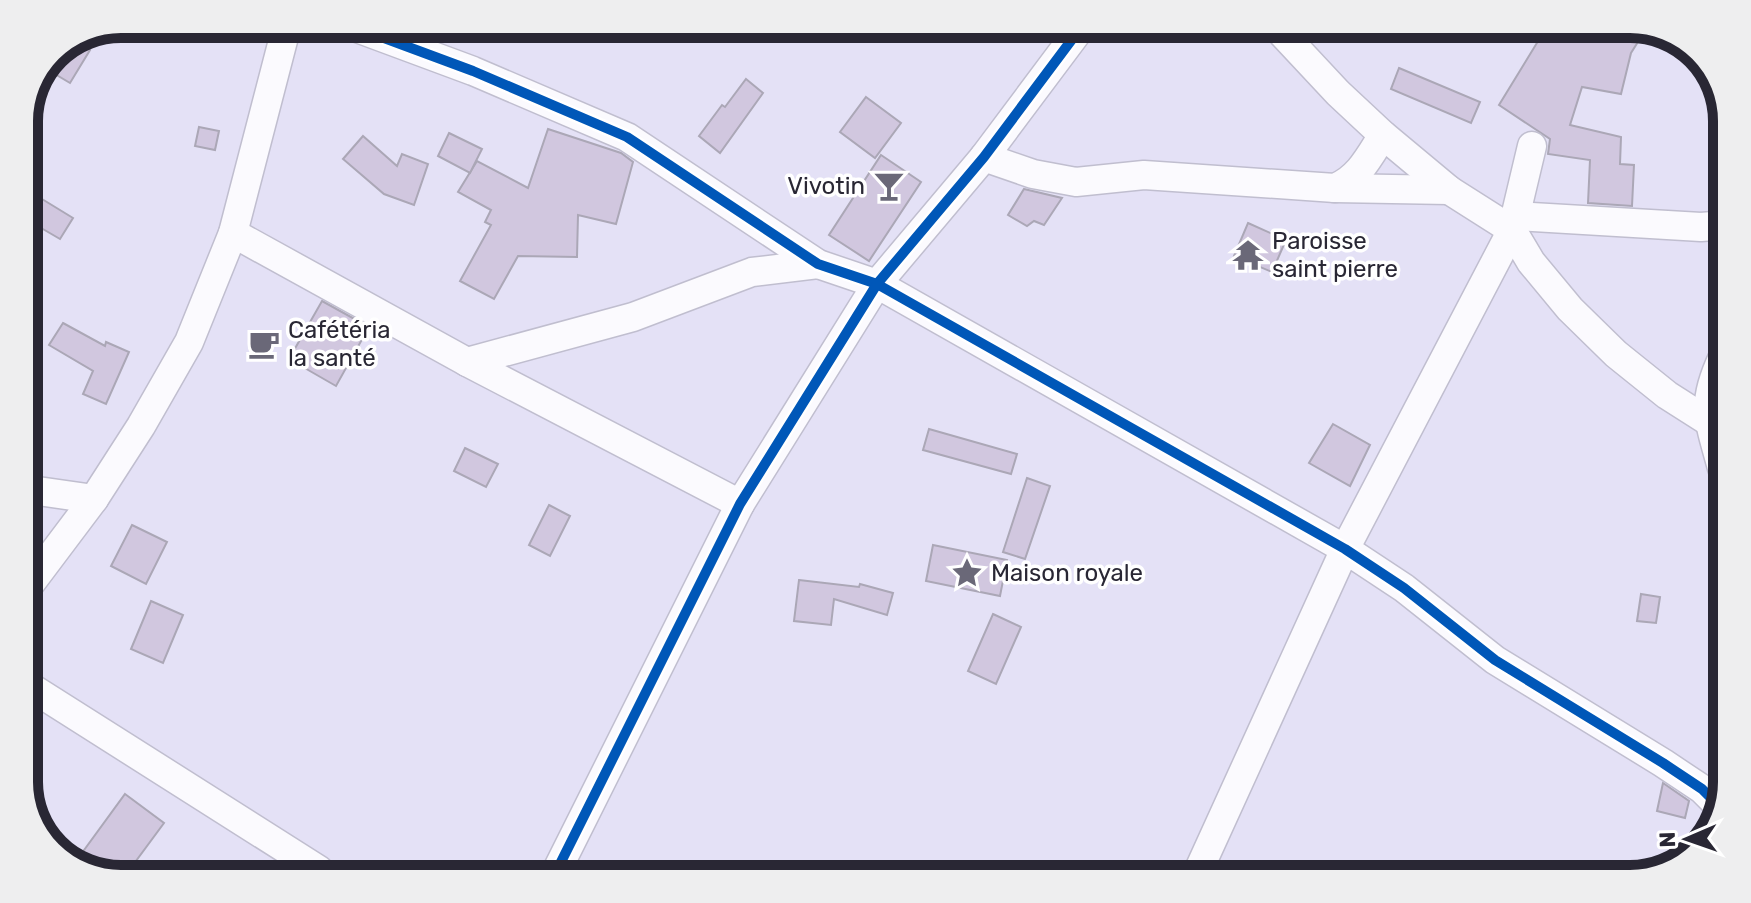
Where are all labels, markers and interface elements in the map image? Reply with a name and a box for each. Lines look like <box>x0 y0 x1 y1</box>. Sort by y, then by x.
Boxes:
bar icon: Vivotin <box>872 169 906 203</box>
place label: Vivotin <box>787 172 865 200</box>
place label: Paroisse saint pierre <box>1272 227 1398 283</box>
temple icon: Paroisse saint pierre <box>1231 238 1265 272</box>
place label: Cafétéria la santé <box>288 316 391 372</box>
cafe icon: Cafétéria la santé <box>247 327 281 361</box>
place icon: Maison royale <box>950 556 984 590</box>
place label: Maison royale <box>991 559 1143 587</box>
north arrow <box>1647 799 1727 879</box>
text: N <box>1654 831 1681 848</box>

